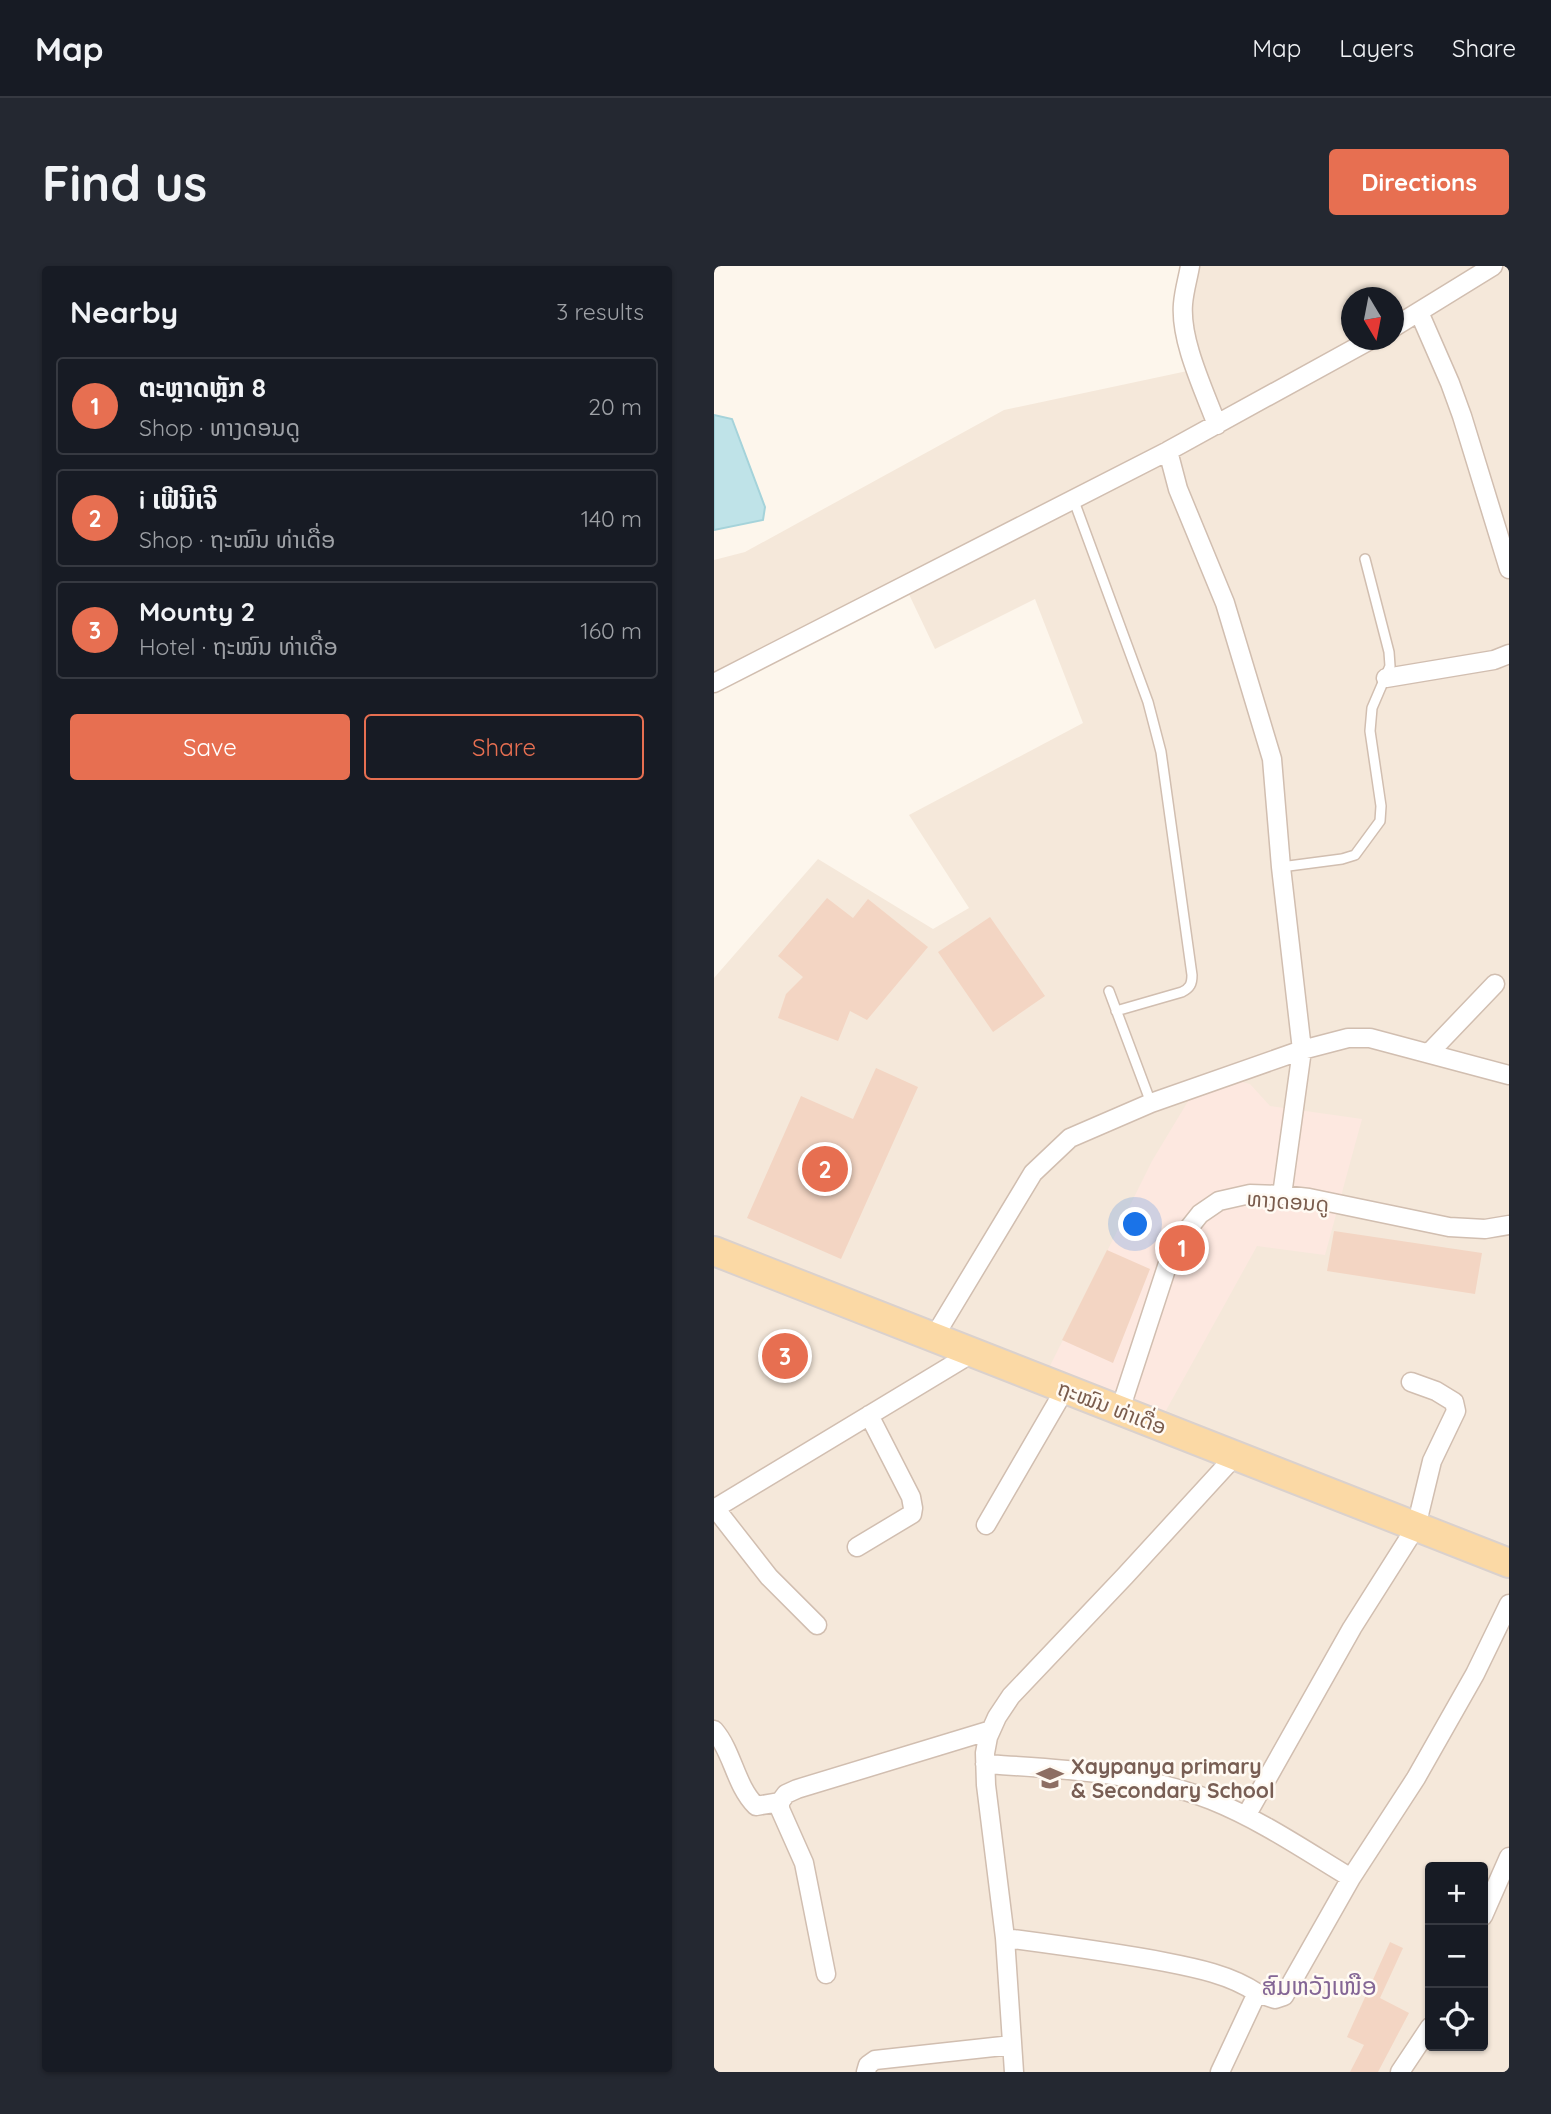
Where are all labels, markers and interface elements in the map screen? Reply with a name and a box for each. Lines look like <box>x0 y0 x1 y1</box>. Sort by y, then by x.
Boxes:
text: Map <box>35 28 103 69</box>
text: Map <box>1252 33 1301 63</box>
text: Layers <box>1339 33 1414 63</box>
text: Share <box>1452 33 1516 63</box>
button: Directions <box>1329 149 1509 215</box>
text: Find us <box>42 152 207 213</box>
north arrow <box>1341 287 1404 350</box>
text: Nearby <box>70 293 178 331</box>
text: 3 results <box>556 297 644 326</box>
text: ຕະຫຼາດຫຼັກ 8 <box>139 371 266 404</box>
text: 1 <box>91 392 99 421</box>
text: 20 m <box>588 392 642 421</box>
text: Shop · ທາງດອນດູ <box>139 413 300 442</box>
text: i ເຟີນີເຈີ <box>139 483 217 516</box>
text: 2 <box>88 504 102 533</box>
text: 140 m <box>581 504 642 533</box>
text: Shop · ຖະໝົນ ທ່າເດື່ອ <box>139 525 335 554</box>
text: Mounty 2 <box>139 595 255 628</box>
text: 3 <box>89 616 101 645</box>
text: 160 m <box>580 616 642 645</box>
text: Hotel · ຖະໝົນ ທ່າເດື່ອ <box>139 632 338 661</box>
button: Save <box>70 714 350 780</box>
button: Share <box>364 714 644 780</box>
pin: 2 <box>802 1143 848 1195</box>
street label: ທາງດອນດູ <box>1246 1185 1330 1219</box>
your location <box>1118 1207 1152 1241</box>
pin: 1 <box>1159 1222 1205 1274</box>
pin: 3 <box>762 1330 808 1382</box>
street label: ຖະໝົນ ທ່າເດື່ອ <box>1054 1372 1171 1440</box>
place label: Xaypanya primary & Secondary School <box>1071 1753 1275 1803</box>
school or university icon: Xaypanya primary & Secondary School <box>1035 1763 1065 1793</box>
map controls <box>1425 1862 1488 2051</box>
button: + <box>1425 1862 1488 1925</box>
button: − <box>1425 1925 1488 1988</box>
district label: ສົມຫວັງເໜືອ <box>1261 1971 1377 2001</box>
button: locate <box>1425 1988 1488 2051</box>

